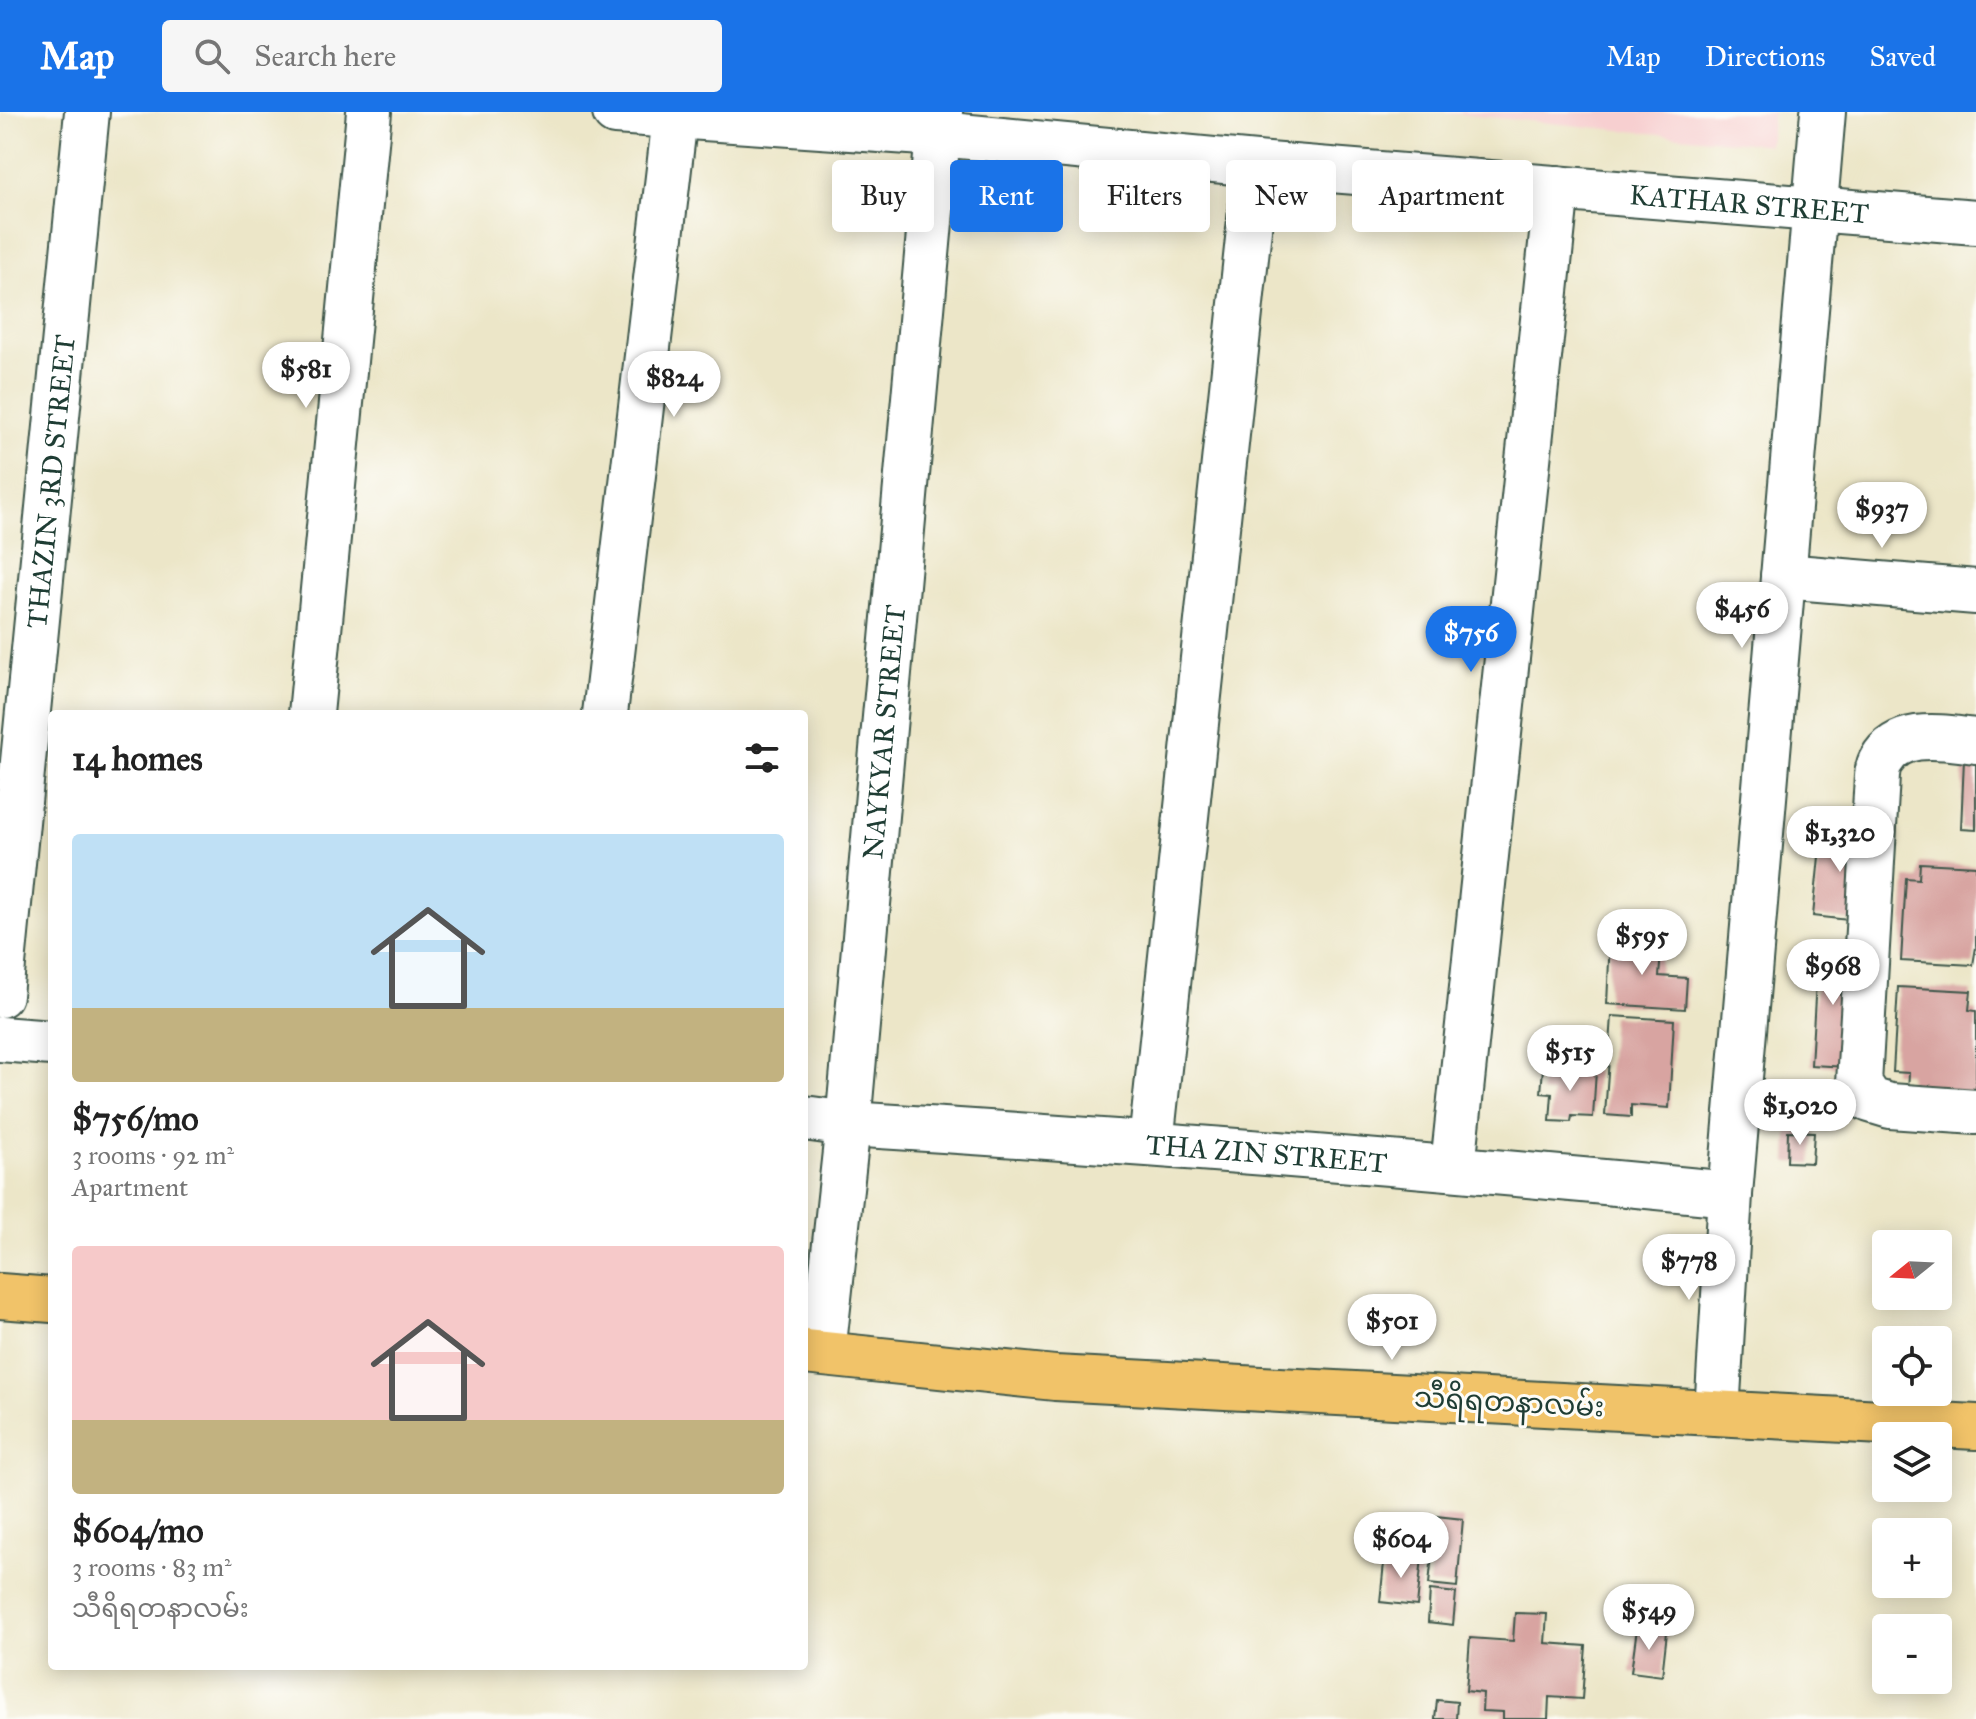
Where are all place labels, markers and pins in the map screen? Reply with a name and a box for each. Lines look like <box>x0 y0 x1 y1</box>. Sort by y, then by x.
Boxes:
pin: $581 <box>259 342 353 410</box>
pin: $824 <box>627 351 721 419</box>
pin: $937 <box>1835 482 1929 550</box>
pin: $456 <box>1695 582 1789 650</box>
pin: $756 <box>1424 606 1518 674</box>
pin: $1,320 <box>1775 806 1905 874</box>
pin: $595 <box>1595 909 1689 977</box>
pin: $968 <box>1786 939 1880 1007</box>
pin: $515 <box>1523 1025 1617 1093</box>
pin: $1,020 <box>1735 1079 1865 1147</box>
pin: $778 <box>1642 1234 1736 1302</box>
pin: $501 <box>1345 1294 1439 1362</box>
pin: $604 <box>1354 1512 1448 1580</box>
pin: $549 <box>1602 1584 1696 1652</box>

